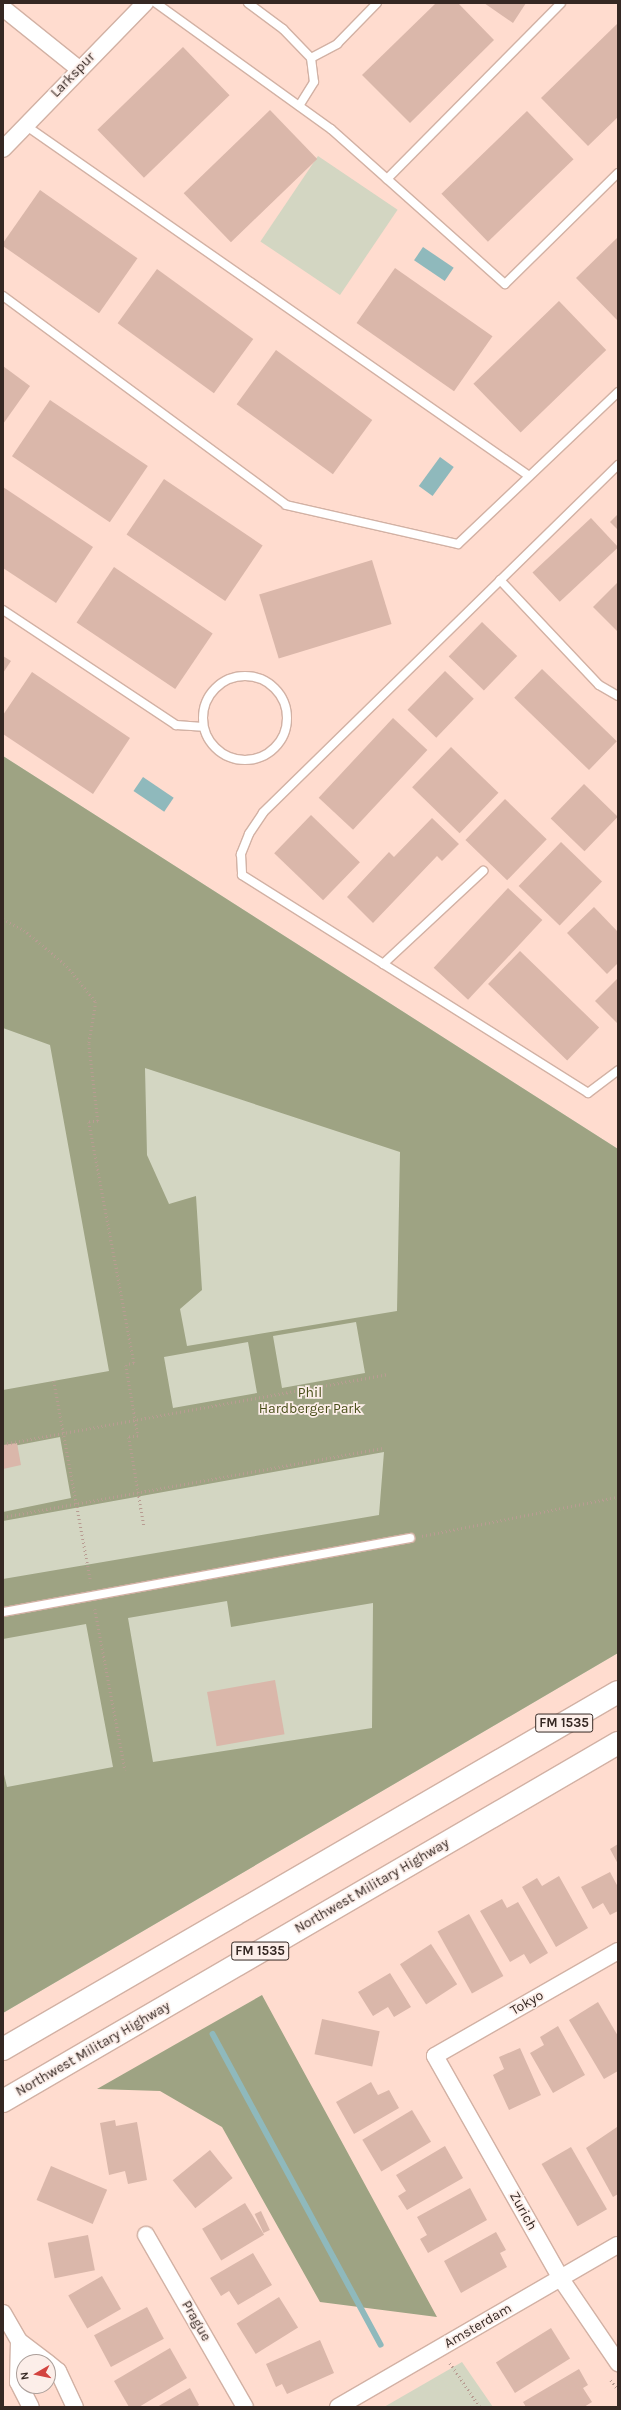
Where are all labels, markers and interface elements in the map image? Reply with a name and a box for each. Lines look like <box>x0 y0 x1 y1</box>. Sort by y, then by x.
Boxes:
street label: Larkspur <box>47 49 99 101</box>
park label: Phil Hardberger Park <box>259 1385 361 1418</box>
road number: FM 1535 <box>535 1712 593 1734</box>
street label: Northwest Military Highway <box>292 1835 452 1937</box>
road number: FM 1535 <box>231 1940 289 1962</box>
street label: Tokyo <box>507 1987 547 2019</box>
street label: Northwest Military Highway <box>13 1998 173 2100</box>
street label: Zurich <box>506 2189 540 2233</box>
street label: Prague <box>178 2298 214 2344</box>
street label: Amsterdam <box>441 2300 515 2352</box>
north arrow <box>16 2354 56 2394</box>
text: N <box>18 2371 32 2381</box>

